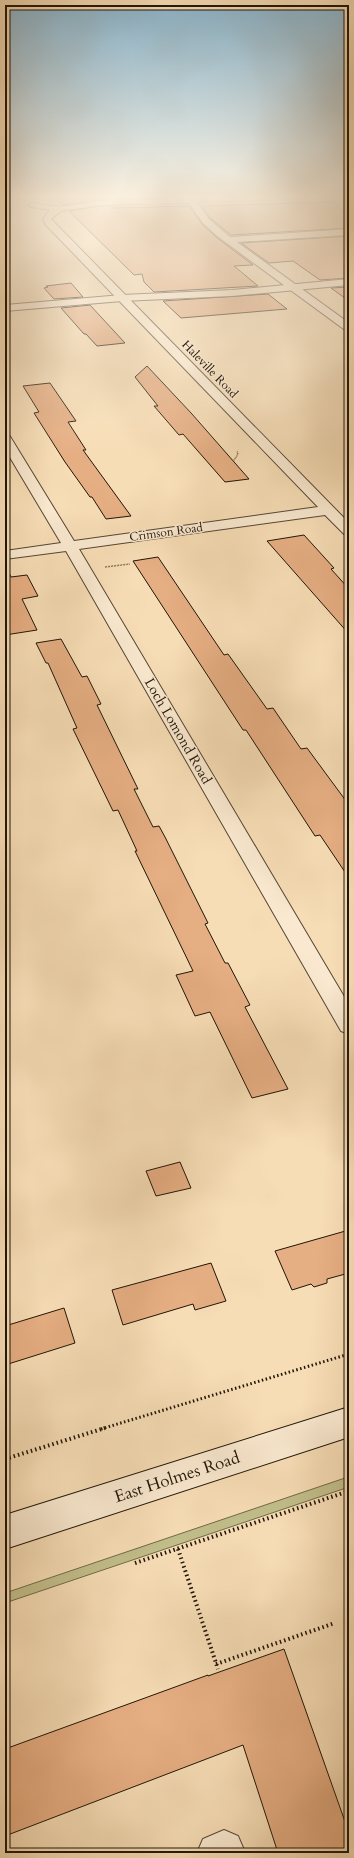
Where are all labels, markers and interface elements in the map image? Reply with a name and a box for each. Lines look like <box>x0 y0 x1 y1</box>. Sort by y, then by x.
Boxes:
street label: Haleville Road <box>178 337 242 402</box>
street label: Crimson Road <box>128 519 204 545</box>
street label: Loch Lomond Road <box>140 675 216 788</box>
street label: East Holmes Road <box>111 1446 243 1508</box>

